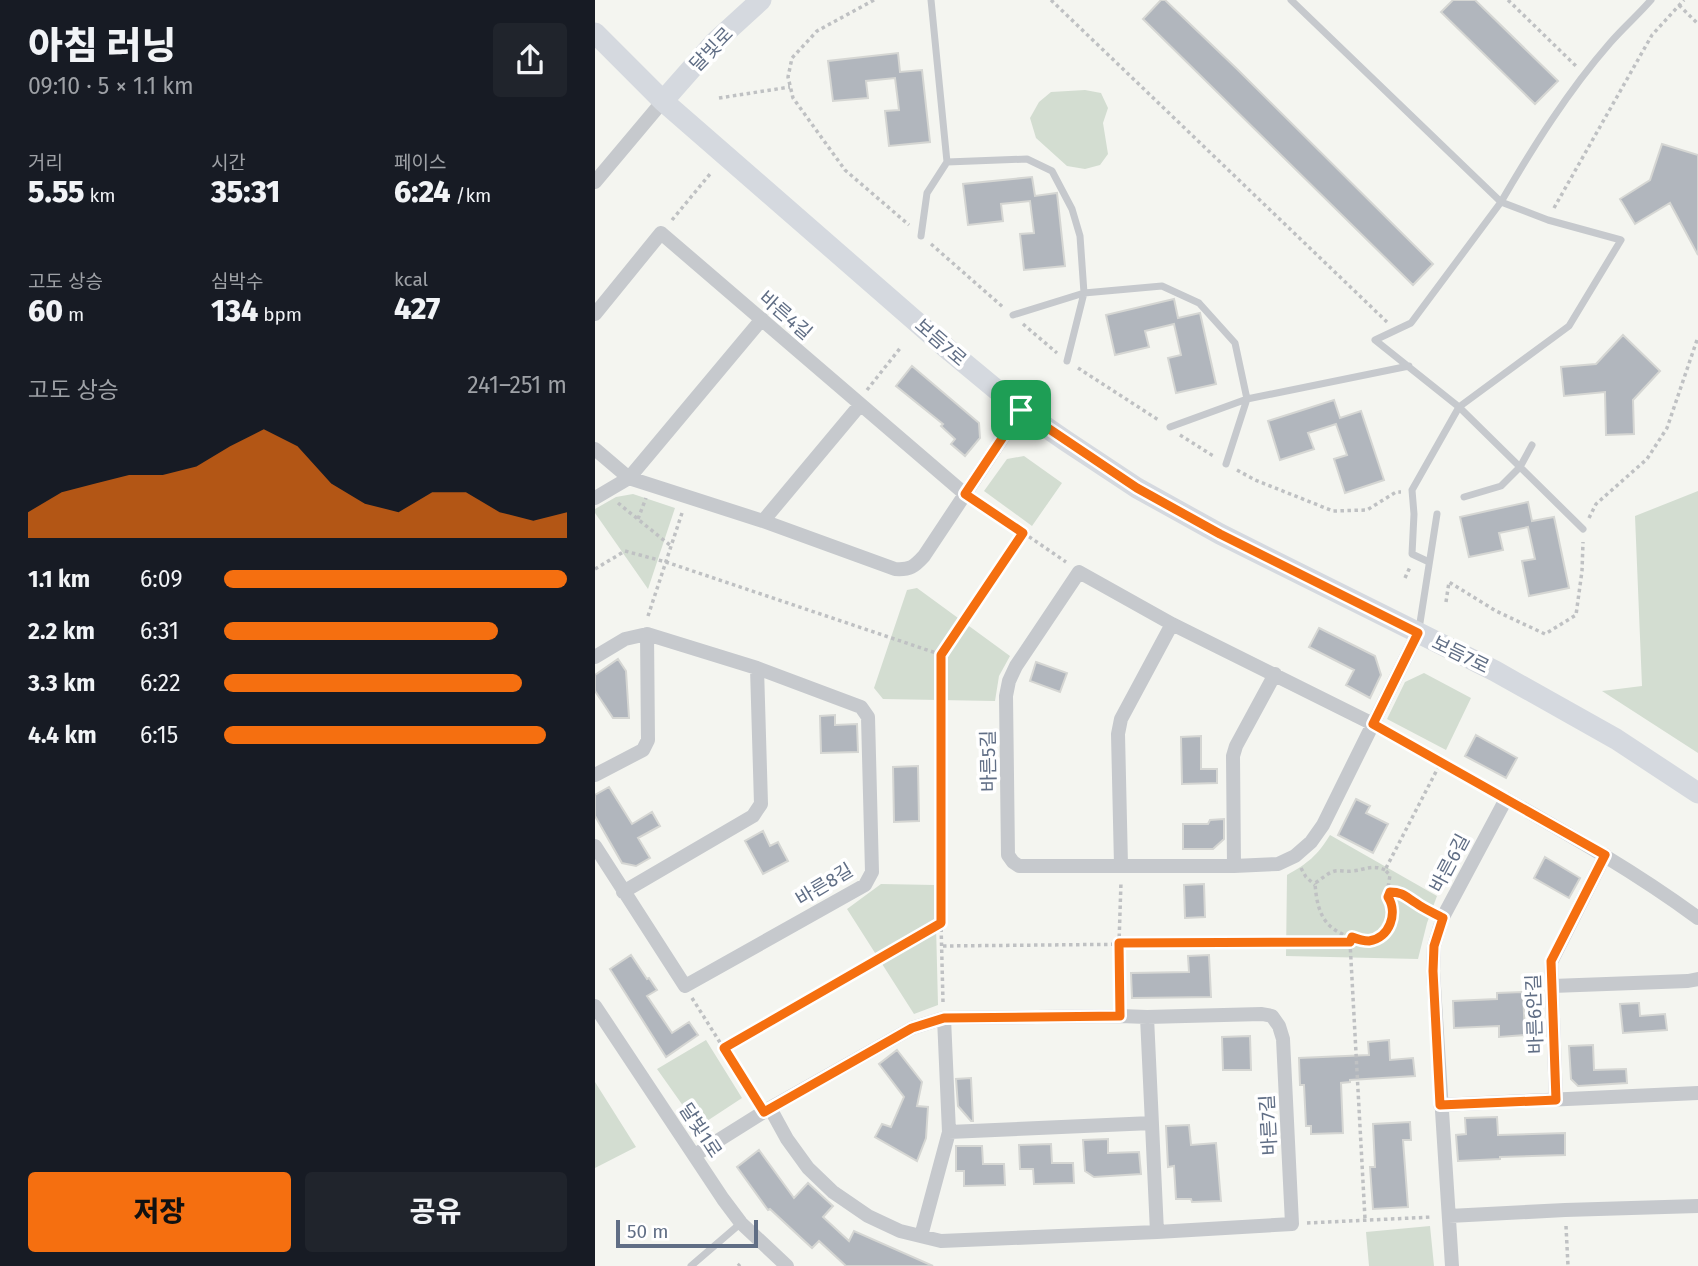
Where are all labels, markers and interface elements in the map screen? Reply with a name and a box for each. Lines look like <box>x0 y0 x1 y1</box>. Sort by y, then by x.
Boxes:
street label: 달빛로 <box>685 22 738 76</box>
text: 아침 러닝 <box>28 23 177 69</box>
button: share <box>493 23 567 97</box>
text: 09:10 · 5 × 1.1 km <box>28 72 194 100</box>
text: 거리 <box>28 151 63 174</box>
text: 시간 <box>211 151 246 174</box>
text: 페이스 <box>394 151 446 174</box>
text: 5.55 <box>28 174 85 210</box>
text: 35:31 <box>211 174 280 210</box>
text: 6:24 <box>394 174 450 210</box>
text: km <box>85 184 116 207</box>
text: /km <box>450 184 491 207</box>
text: kcal <box>394 268 428 291</box>
text: 고도 상승 <box>28 270 103 293</box>
text: 심박수 <box>211 270 263 293</box>
street label: 바른4길 <box>755 286 817 345</box>
text: 427 <box>394 291 440 327</box>
text: 60 <box>28 293 63 329</box>
text: 134 <box>211 293 258 329</box>
text: m <box>63 303 84 326</box>
text: bpm <box>258 303 302 326</box>
street label: 보듬7로 <box>910 314 971 371</box>
text: 241–251 m <box>467 371 567 399</box>
text: 고도 상승 <box>28 376 119 404</box>
pin <box>991 380 1051 440</box>
icon: arrive <box>1002 391 1040 429</box>
text: 1.1 km <box>28 565 90 593</box>
text: 6:09 <box>140 565 182 593</box>
text: 2.2 km <box>28 617 95 645</box>
text: 6:31 <box>140 617 179 645</box>
street label: 보듬7로 <box>1428 631 1493 678</box>
text: 3.3 km <box>28 669 95 697</box>
text: 6:22 <box>140 669 181 697</box>
text: 4.4 km <box>28 721 97 749</box>
text: 6:15 <box>140 721 178 749</box>
street label: 바른5길 <box>976 730 1001 792</box>
street label: 바른6길 <box>1425 830 1474 896</box>
street label: 바른8길 <box>791 858 857 910</box>
street label: 바른6안길 <box>1522 974 1547 1054</box>
street label: 바른7길 <box>1255 1094 1282 1156</box>
street label: 달빛1로 <box>674 1099 727 1162</box>
button: 저장 <box>28 1172 291 1252</box>
button: 공유 <box>305 1172 567 1252</box>
scale bar <box>616 1217 758 1249</box>
text: 50 m <box>627 1220 668 1243</box>

